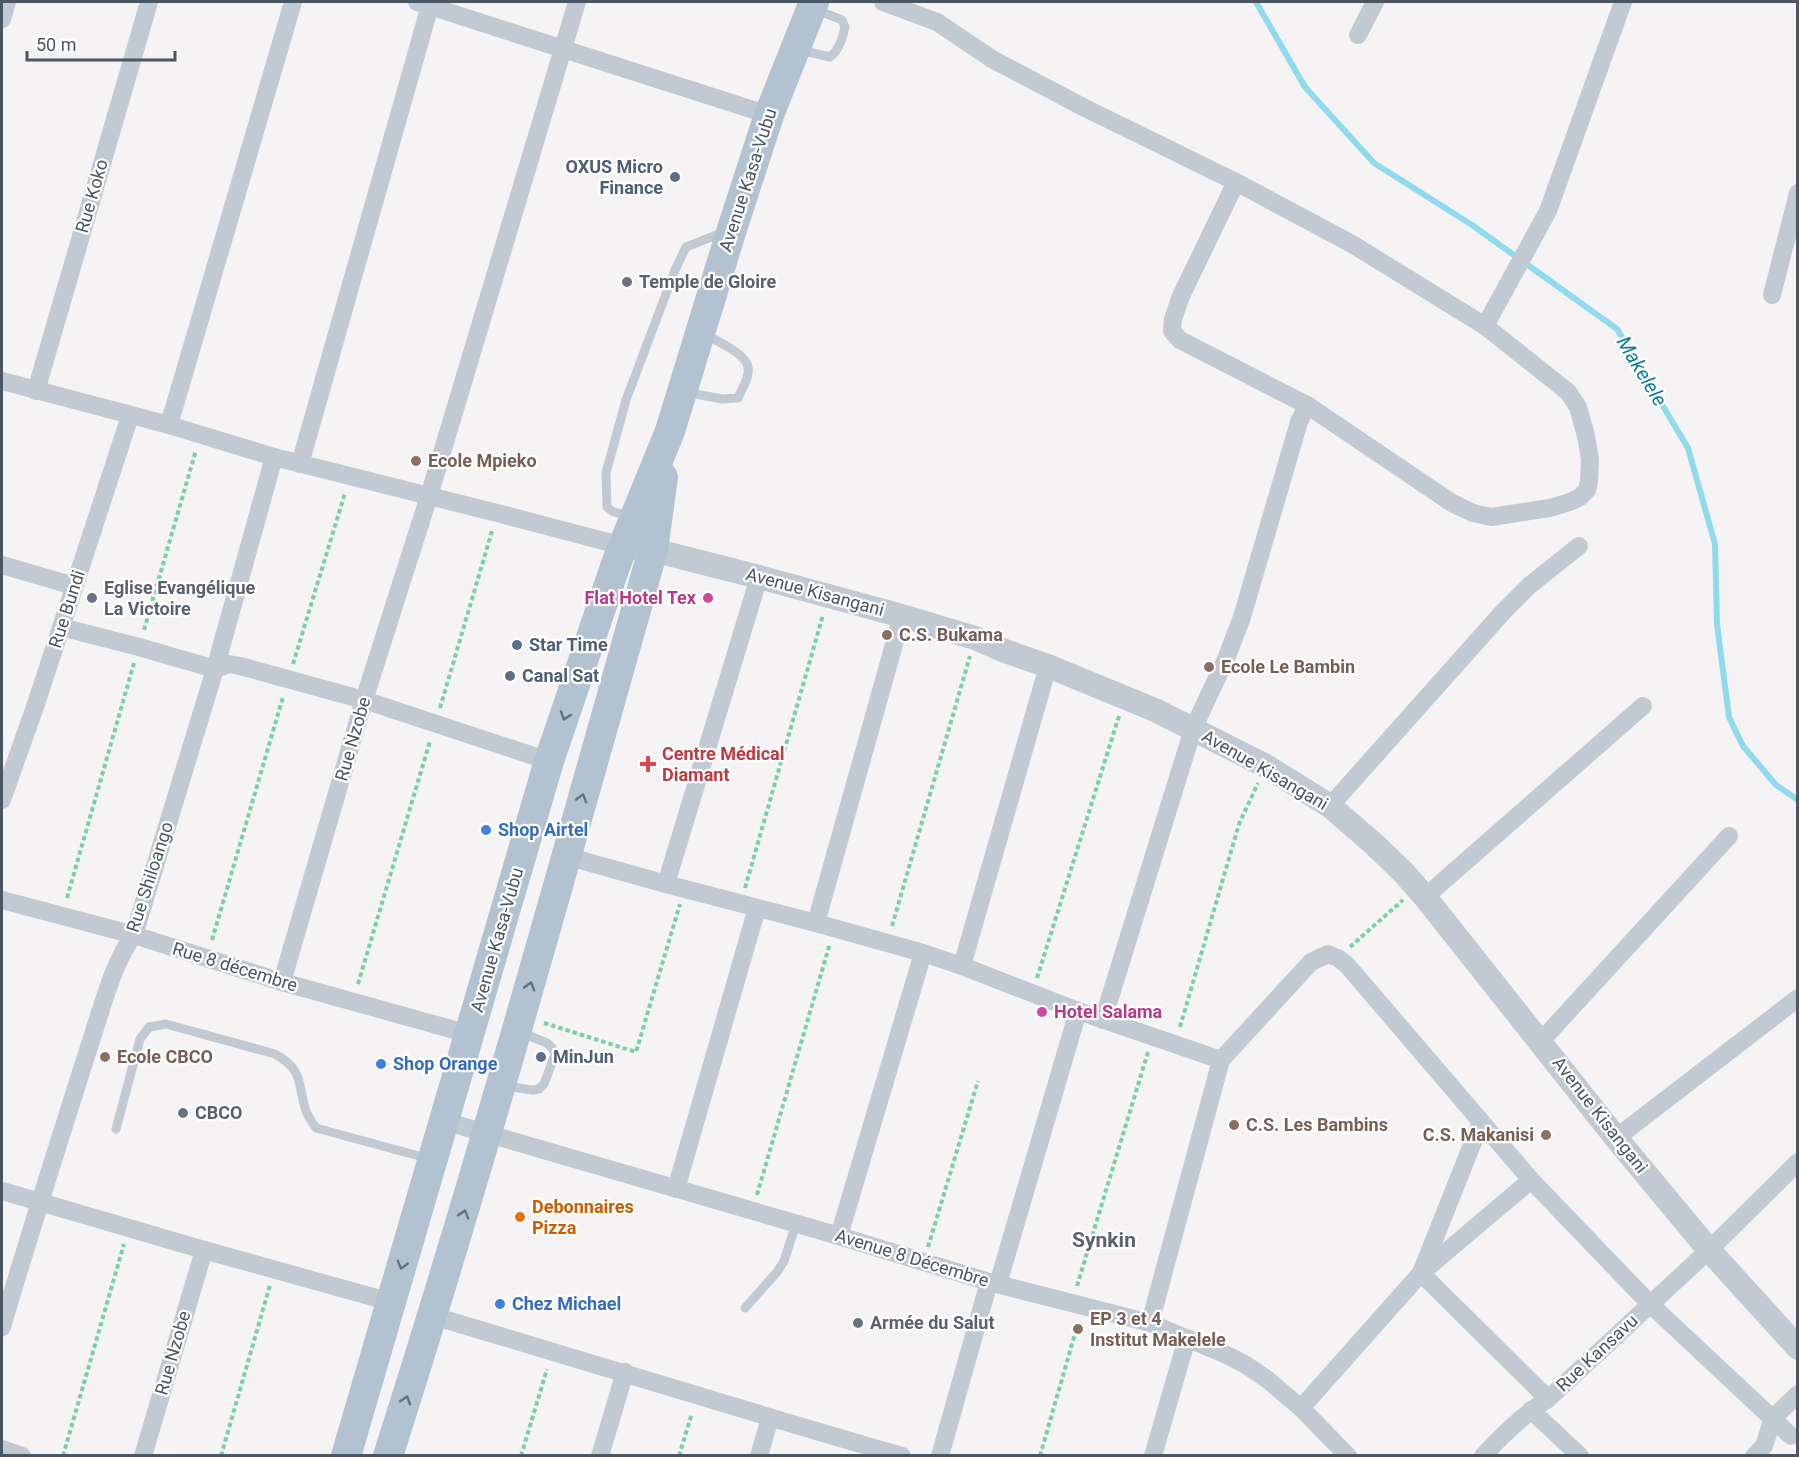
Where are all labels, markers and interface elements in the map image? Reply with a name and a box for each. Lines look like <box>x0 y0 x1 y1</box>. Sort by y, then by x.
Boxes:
scale bar <box>27 24 176 62</box>
text: 50 m <box>36 34 76 55</box>
street label: Avenue Kasa-Vubu <box>714 105 781 254</box>
place label: OXUS Micro Finance <box>566 156 663 198</box>
street label: Rue Koko <box>71 157 112 235</box>
marker: OXUS Micro Finance <box>668 170 682 184</box>
place label: Temple de Gloire <box>639 271 776 292</box>
marker: Temple de Gloire <box>620 275 634 289</box>
water label: Makelele <box>1612 332 1672 410</box>
place label: Ecole Mpieko <box>428 450 537 471</box>
marker: Ecole Mpieko <box>409 454 423 468</box>
street label: Avenue Kisangani <box>744 563 887 620</box>
street label: Rue Bundi <box>44 567 89 650</box>
place label: Eglise Evangélique La Victoire <box>104 577 256 619</box>
place label: Flat Hotel Tex <box>584 587 697 608</box>
marker: Eglise Evangélique La Victoire <box>85 591 99 605</box>
marker: Flat Hotel Tex <box>701 591 715 605</box>
place label: C.S. Bukama <box>899 624 1003 645</box>
marker: C.S. Bukama <box>880 628 894 642</box>
place label: Star Time <box>529 634 608 655</box>
marker: Star Time <box>510 638 524 652</box>
place label: Ecole Le Bambin <box>1221 656 1355 677</box>
marker: Ecole Le Bambin <box>1202 660 1216 674</box>
place label: Canal Sat <box>522 665 599 686</box>
marker: Canal Sat <box>503 669 517 683</box>
street label: Rue Nzobe <box>330 694 375 783</box>
one-way arrow <box>559 710 572 721</box>
street label: Avenue Kisangani <box>1198 725 1332 814</box>
place label: Centre Médical Diamant <box>662 743 784 785</box>
marker: Centre Médical Diamant <box>639 755 657 773</box>
one-way arrow <box>575 793 588 803</box>
street label: Rue Shiloango <box>122 819 177 935</box>
place label: Shop Airtel <box>498 819 588 840</box>
marker: Shop Airtel <box>479 823 493 837</box>
street label: Avenue Kasa-Vubu <box>466 865 527 1015</box>
street label: Rue 8 décembre <box>170 938 300 996</box>
one-way arrow <box>523 981 535 992</box>
place label: Hotel Salama <box>1054 1001 1163 1022</box>
marker: Hotel Salama <box>1035 1005 1049 1019</box>
place label: Ecole CBCO <box>117 1046 213 1067</box>
place label: MinJun <box>553 1046 614 1067</box>
marker: Ecole CBCO <box>98 1050 112 1064</box>
marker: MinJun <box>534 1050 548 1064</box>
street label: Avenue Kisangani <box>1548 1052 1652 1177</box>
place label: Shop Orange <box>393 1053 498 1074</box>
marker: Shop Orange <box>374 1057 388 1071</box>
place label: CBCO <box>195 1102 242 1123</box>
marker: CBCO <box>176 1106 190 1120</box>
place label: C.S. Les Bambins <box>1246 1114 1388 1135</box>
marker: C.S. Les Bambins <box>1227 1118 1241 1132</box>
place label: C.S. Makanisi <box>1423 1124 1534 1145</box>
marker: C.S. Makanisi <box>1539 1128 1553 1142</box>
place label: Debonnaires Pizza <box>532 1196 634 1238</box>
one-way arrow <box>457 1209 469 1220</box>
marker: Debonnaires Pizza <box>513 1210 527 1224</box>
street label: Avenue 8 Décembre <box>833 1224 992 1291</box>
district label: Synkin <box>1072 1228 1136 1252</box>
one-way arrow <box>397 1259 409 1270</box>
place label: Chez Michael <box>512 1293 621 1314</box>
marker: Chez Michael <box>493 1297 507 1311</box>
street label: Rue Nzobe <box>150 1308 195 1397</box>
place label: EP 3 et 4 Institut Makelele <box>1090 1308 1226 1350</box>
street label: Rue Kansavu <box>1552 1310 1642 1396</box>
place label: Armée du Salut <box>870 1312 995 1333</box>
marker: Armée du Salut <box>851 1316 865 1330</box>
marker: EP 3 et 4 Institut Makelele <box>1071 1322 1085 1336</box>
one-way arrow <box>399 1395 411 1406</box>

